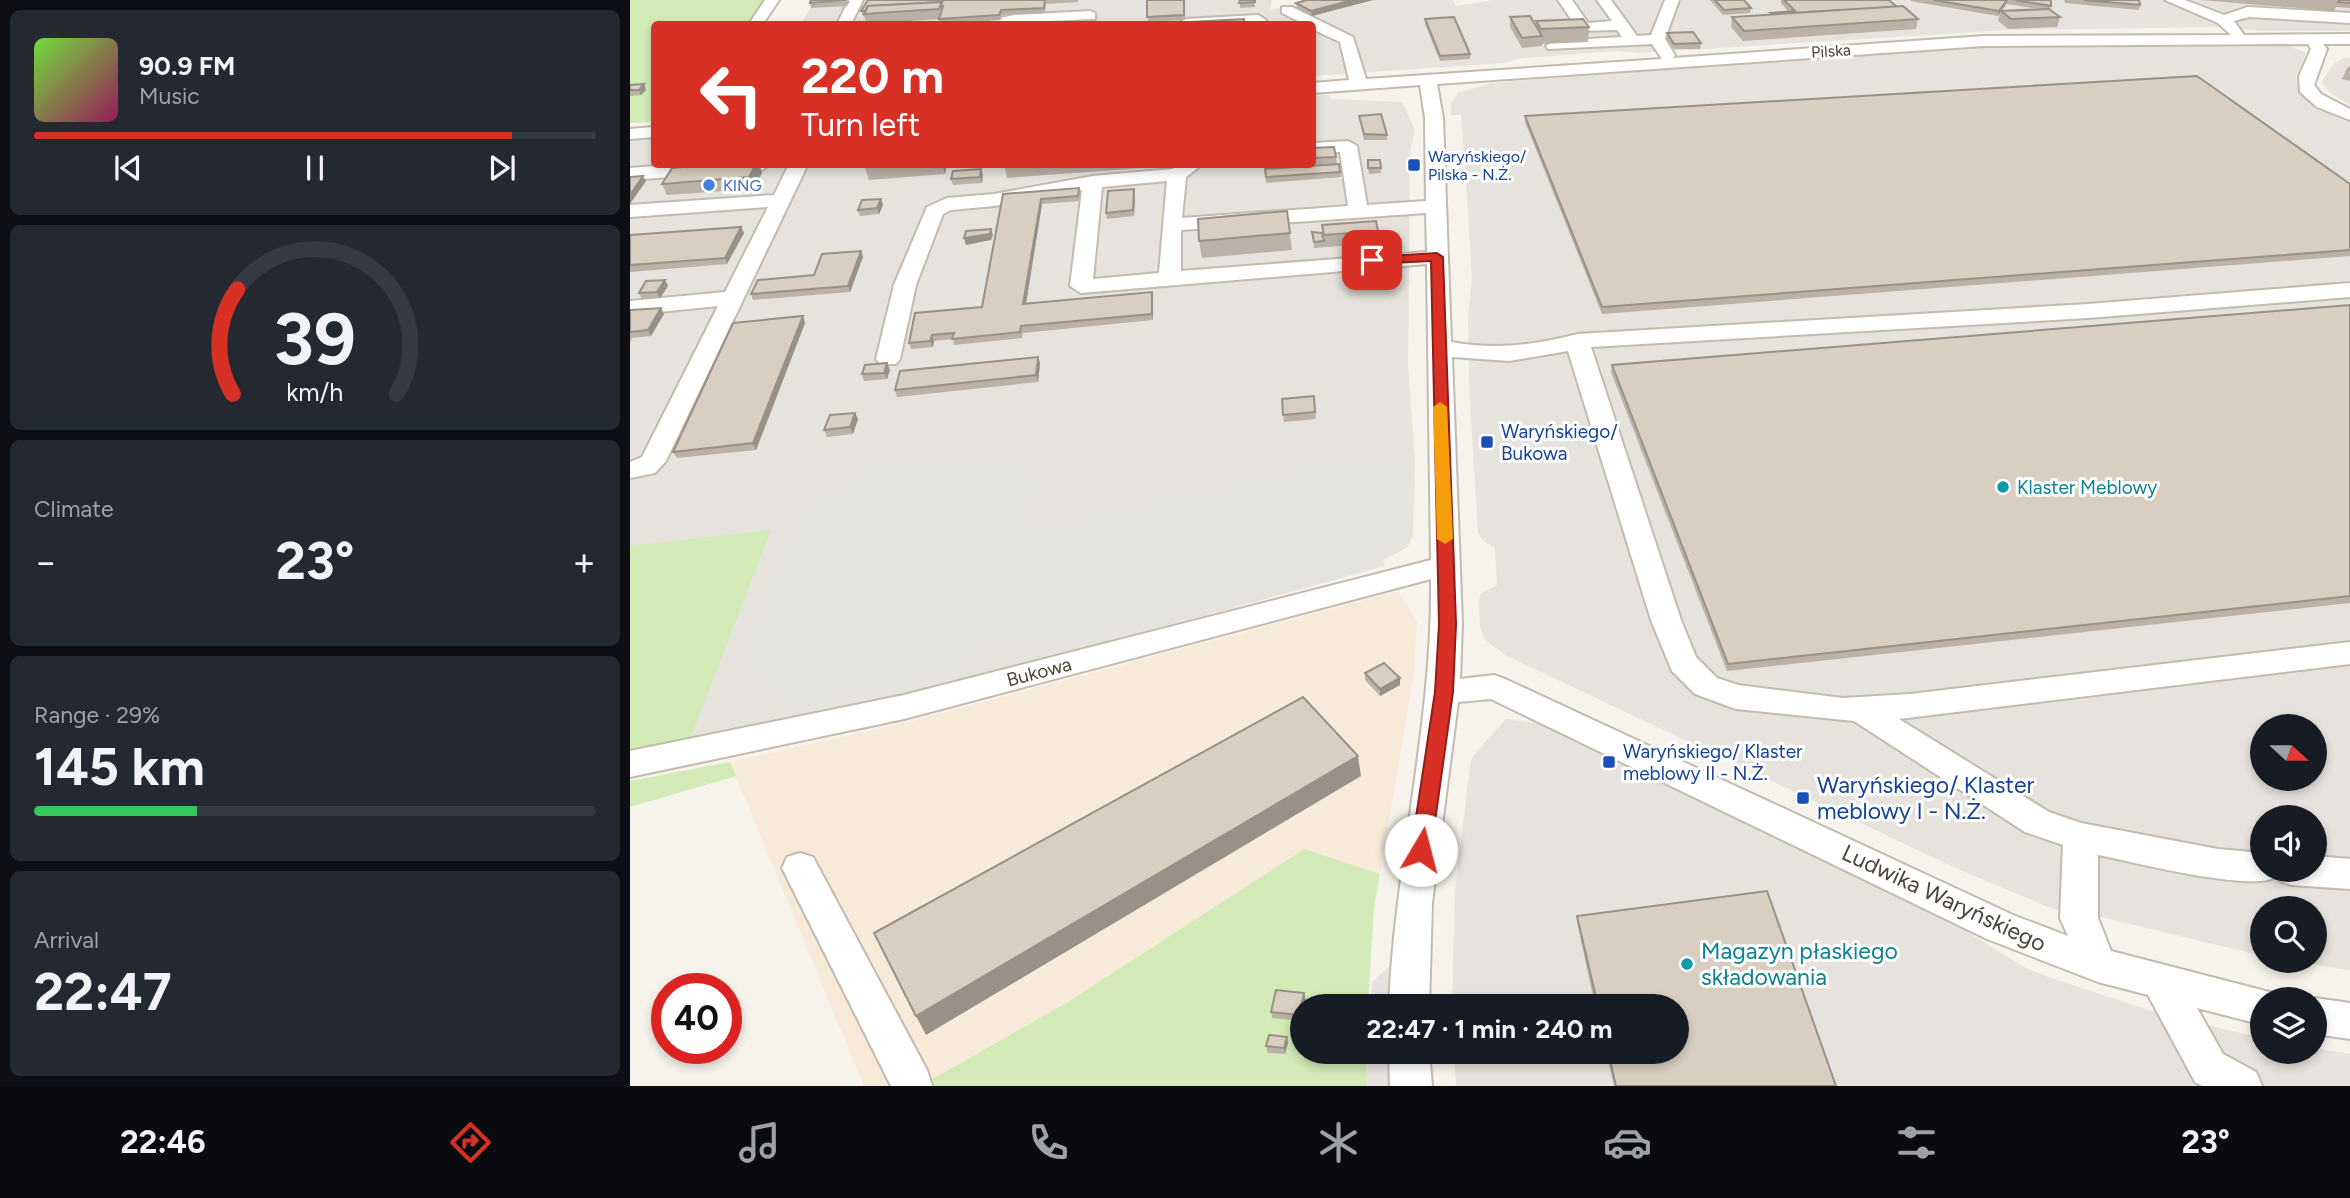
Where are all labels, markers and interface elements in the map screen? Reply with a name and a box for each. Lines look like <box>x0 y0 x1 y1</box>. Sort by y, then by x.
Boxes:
street label: Pilska <box>1811 40 1851 62</box>
text: 220 m <box>801 46 944 105</box>
icon: left <box>686 49 777 140</box>
text: 90.9 FM <box>139 50 235 82</box>
text: Music <box>139 82 200 110</box>
text: Turn left <box>801 106 920 144</box>
place label: Waryńskiego/ Pilska - N.Ż. <box>1428 147 1526 184</box>
icon: previous <box>109 149 147 187</box>
icon: pause <box>296 149 334 187</box>
icon: next <box>483 149 521 187</box>
marker: Waryńskiego/ Pilska - N.Ż. <box>1406 157 1422 173</box>
place label: KING <box>723 176 762 195</box>
marker: KING <box>701 177 717 193</box>
pin <box>1342 230 1402 290</box>
icon: arrive <box>1353 241 1391 279</box>
text: 39 <box>274 295 356 382</box>
text: km/h <box>286 377 344 407</box>
place label: Waryńskiego/ Bukowa <box>1501 420 1618 465</box>
marker: Waryńskiego/ Bukowa <box>1479 434 1495 450</box>
place label: Klaster Meblowy <box>2017 476 2157 499</box>
marker: Klaster Meblowy <box>1995 479 2011 495</box>
text: Climate <box>34 495 113 523</box>
text: 23° <box>276 530 354 592</box>
text: − <box>34 539 58 585</box>
text: + <box>572 539 596 585</box>
street label: Bukowa <box>1004 652 1074 692</box>
text: Range · 29% <box>34 701 160 729</box>
north arrow <box>2250 714 2328 791</box>
map controls <box>2250 714 2327 1064</box>
text: 145 km <box>34 736 205 798</box>
place label: Waryńskiego/ Klaster meblowy II - N.Ż. <box>1623 740 1803 785</box>
marker: Waryńskiego/ Klaster meblowy II - N.Ż. <box>1601 754 1617 770</box>
place label: Waryńskiego/ Klaster meblowy I - N.Ż. <box>1817 771 2035 825</box>
marker: Waryńskiego/ Klaster meblowy I - N.Ż. <box>1795 790 1811 806</box>
button: sound <box>2250 805 2327 882</box>
position arrow <box>1384 813 1458 887</box>
street label: Ludwika Waryńskiego <box>1837 838 2051 958</box>
button: search <box>2250 896 2327 973</box>
text: Arrival <box>34 926 99 954</box>
place label: Magazyn płaskiego składowania <box>1701 937 1898 991</box>
marker: Magazyn płaskiego składowania <box>1679 956 1695 972</box>
text: 22:47 <box>34 961 172 1023</box>
speed limit sign: 40 <box>651 973 742 1064</box>
button: layers <box>2250 987 2327 1064</box>
text: 22:47 · 1 min · 240 m <box>1367 1013 1612 1045</box>
icon: directions <box>446 1118 495 1167</box>
icon: music <box>735 1118 784 1167</box>
icon: phone <box>1024 1118 1073 1167</box>
icon: climate <box>1314 1118 1363 1167</box>
icon: car <box>1603 1118 1652 1167</box>
icon: filters <box>1892 1118 1941 1167</box>
text: 22:46 <box>120 1123 206 1161</box>
text: 23° <box>2181 1123 2230 1161</box>

